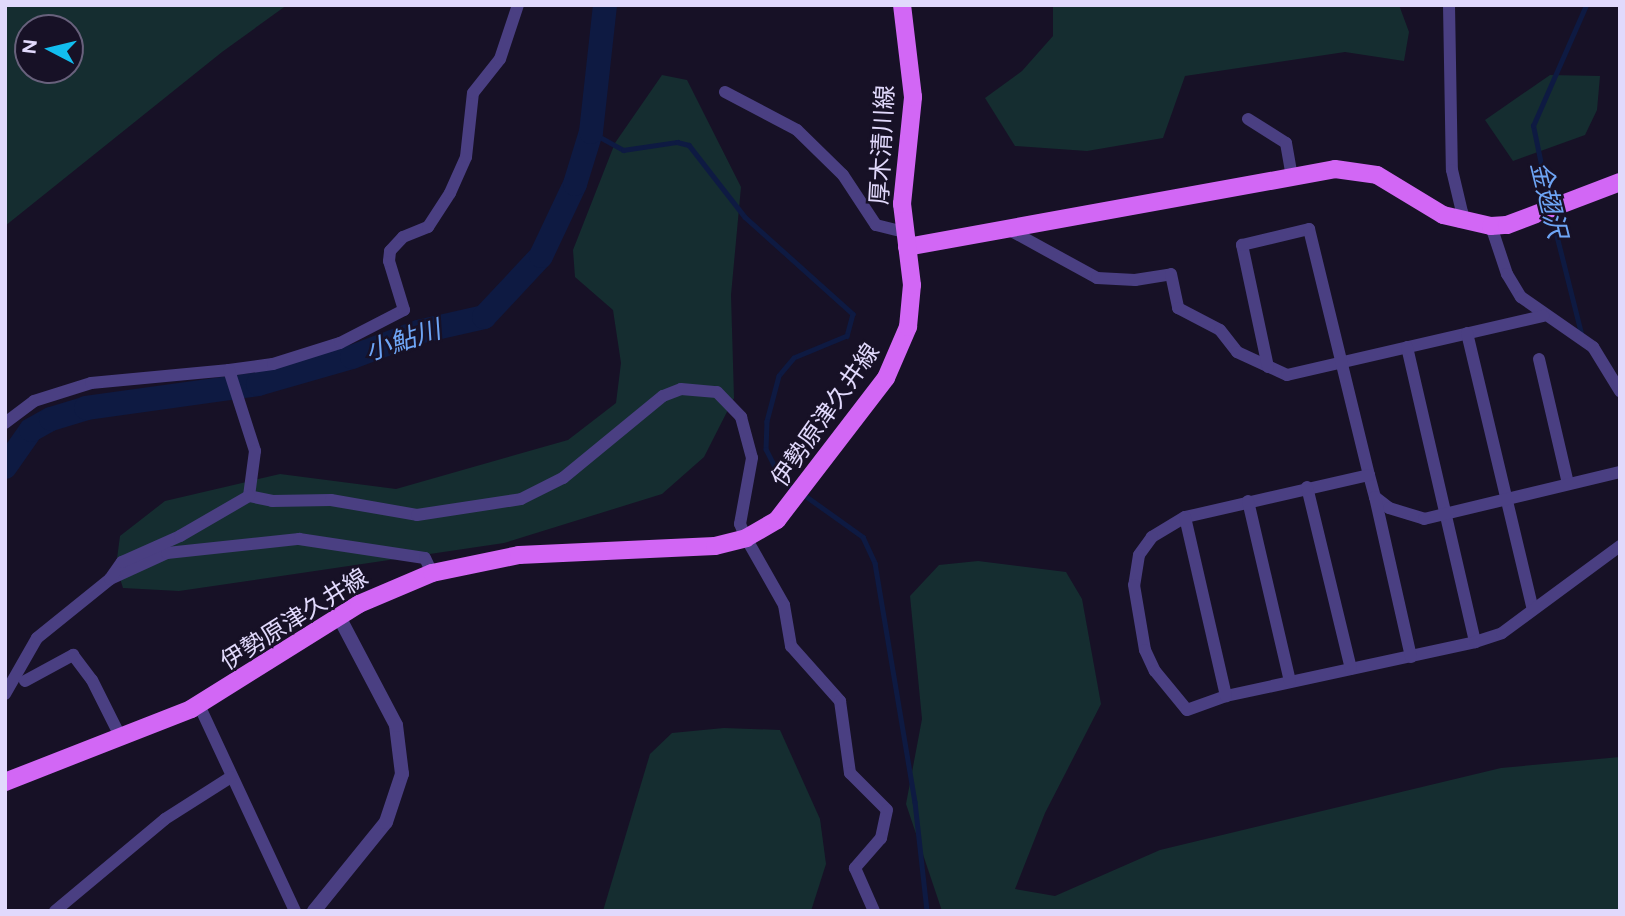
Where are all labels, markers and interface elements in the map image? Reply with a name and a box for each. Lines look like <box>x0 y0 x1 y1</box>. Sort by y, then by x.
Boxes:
north arrow <box>14 14 84 84</box>
text: N <box>17 38 42 55</box>
street label: 厚木清川線 <box>864 84 900 206</box>
water label: 金翅沢 <box>1523 158 1573 242</box>
water label: 小鮎川 <box>361 314 445 368</box>
street label: 伊勢原津久井線 <box>765 338 885 492</box>
street label: 伊勢原津久井線 <box>215 562 373 676</box>

